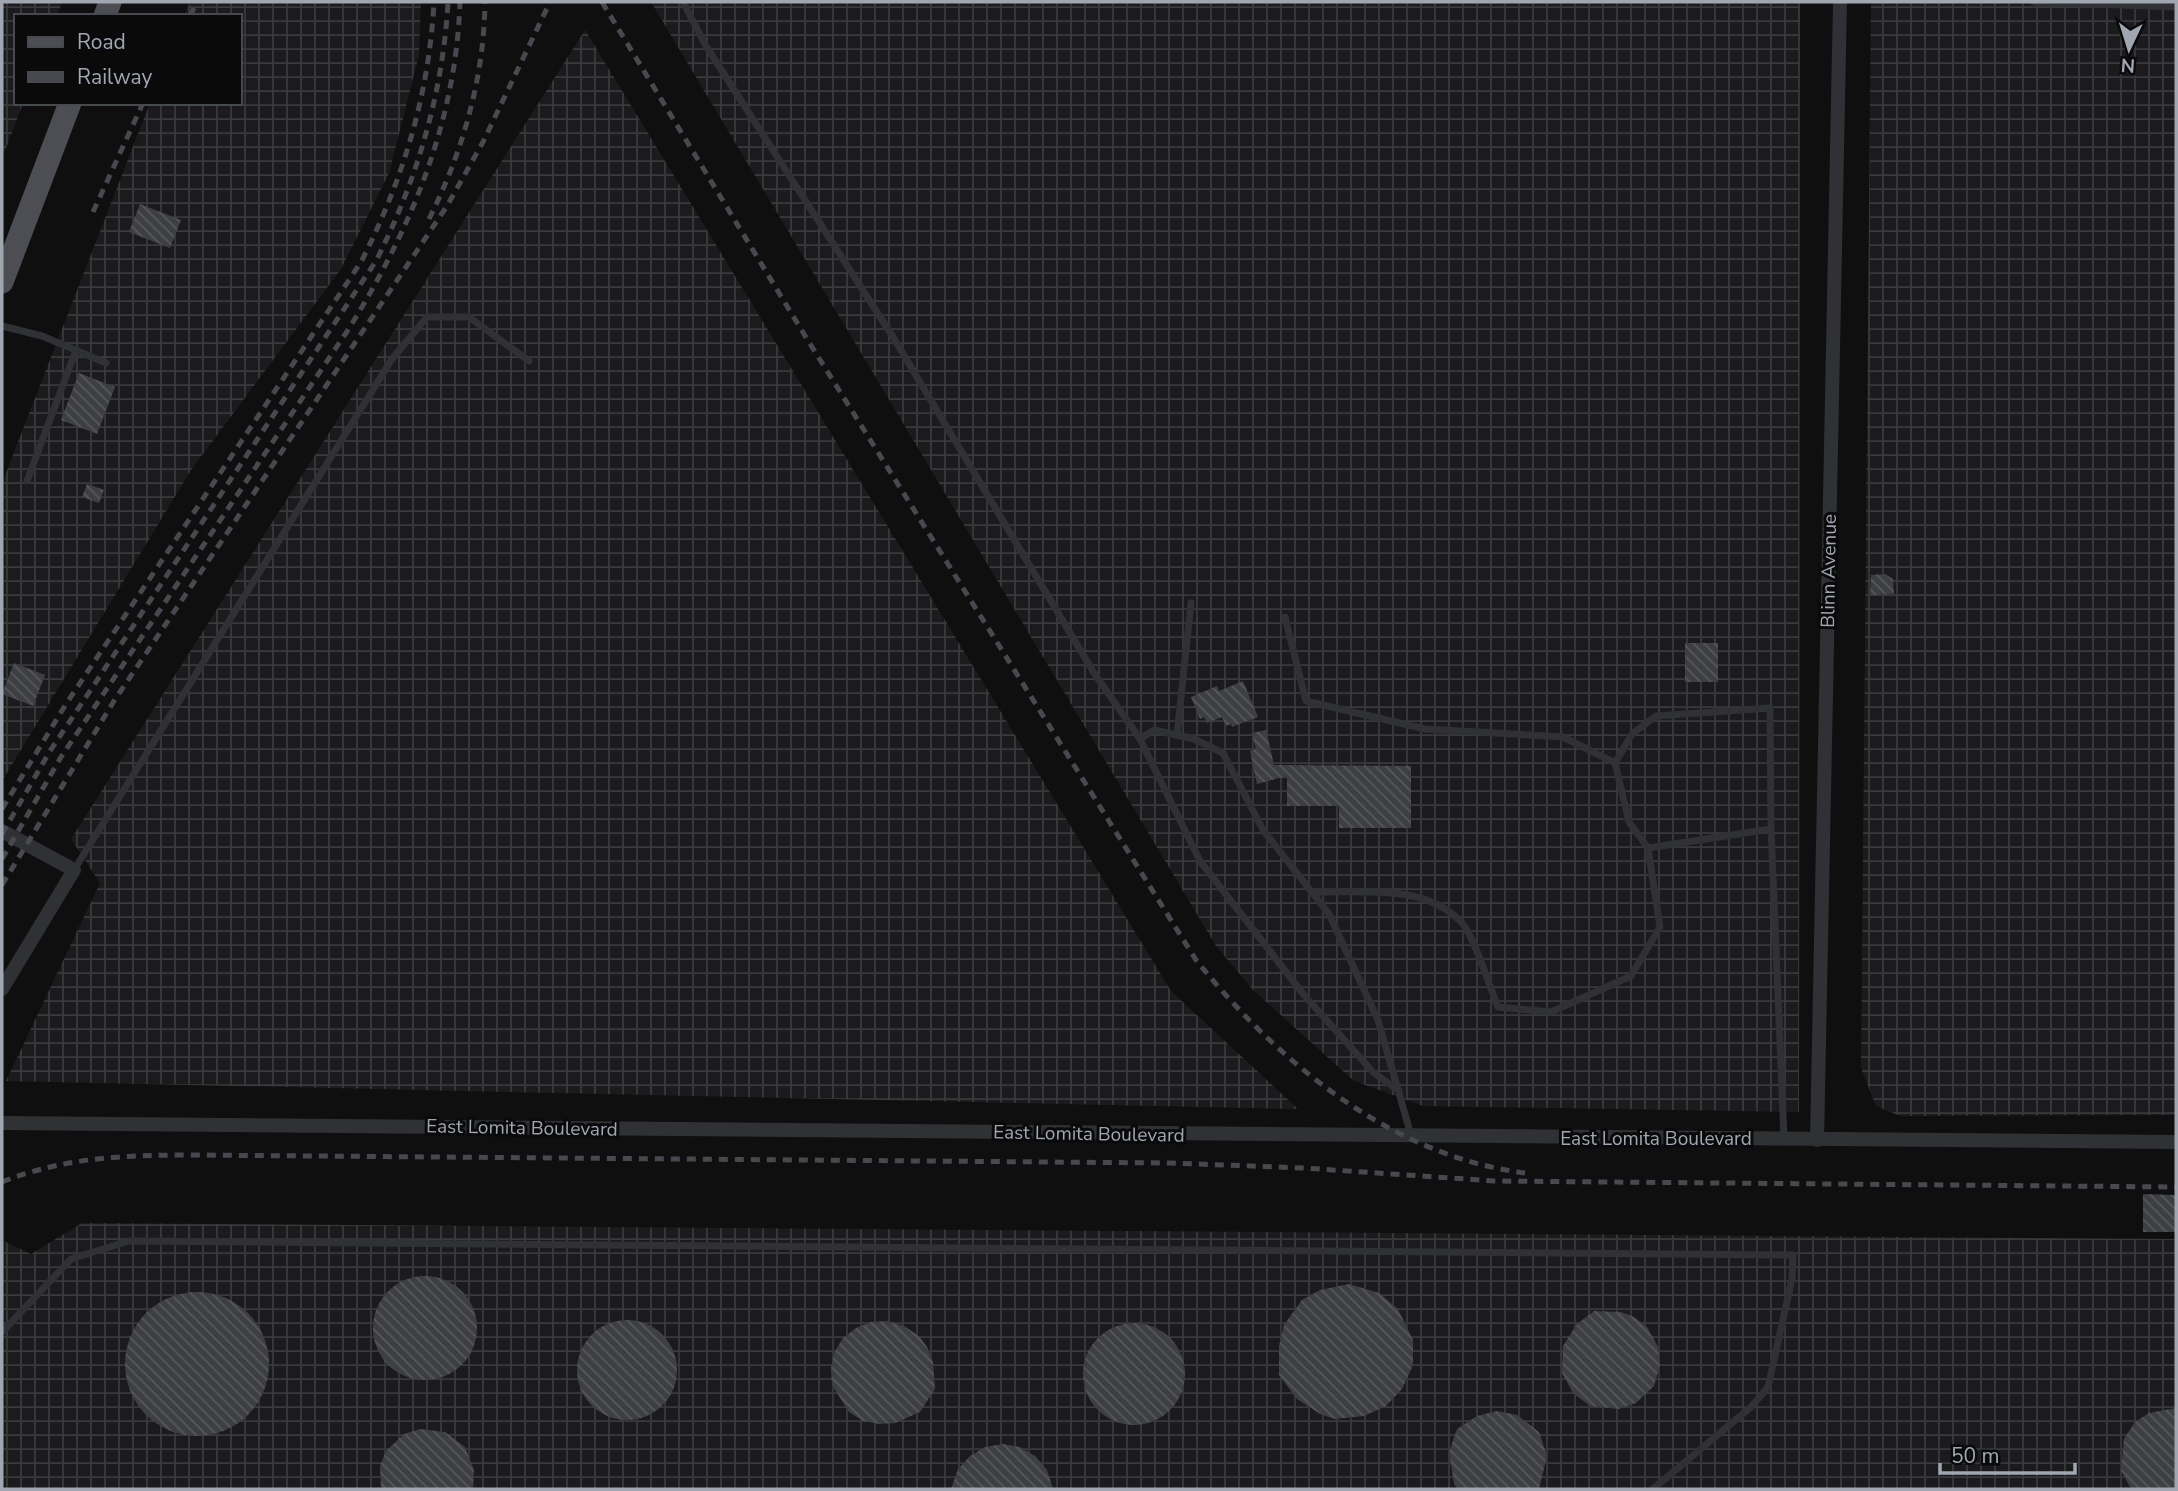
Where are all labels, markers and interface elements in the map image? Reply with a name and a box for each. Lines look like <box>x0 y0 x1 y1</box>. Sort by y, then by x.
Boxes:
legend <box>14 14 242 105</box>
north arrow <box>2094 14 2164 84</box>
text: Road <box>77 28 126 56</box>
text: N <box>2120 51 2136 78</box>
text: Railway <box>77 63 152 91</box>
street label: Blinn Avenue <box>1815 514 1843 628</box>
street label: East Lomita Boulevard <box>426 1113 618 1143</box>
street label: East Lomita Boulevard <box>993 1119 1185 1149</box>
street label: East Lomita Boulevard <box>1560 1126 1752 1152</box>
scale bar <box>1940 1432 2075 1476</box>
text: 50 m <box>1951 1442 2000 1470</box>

